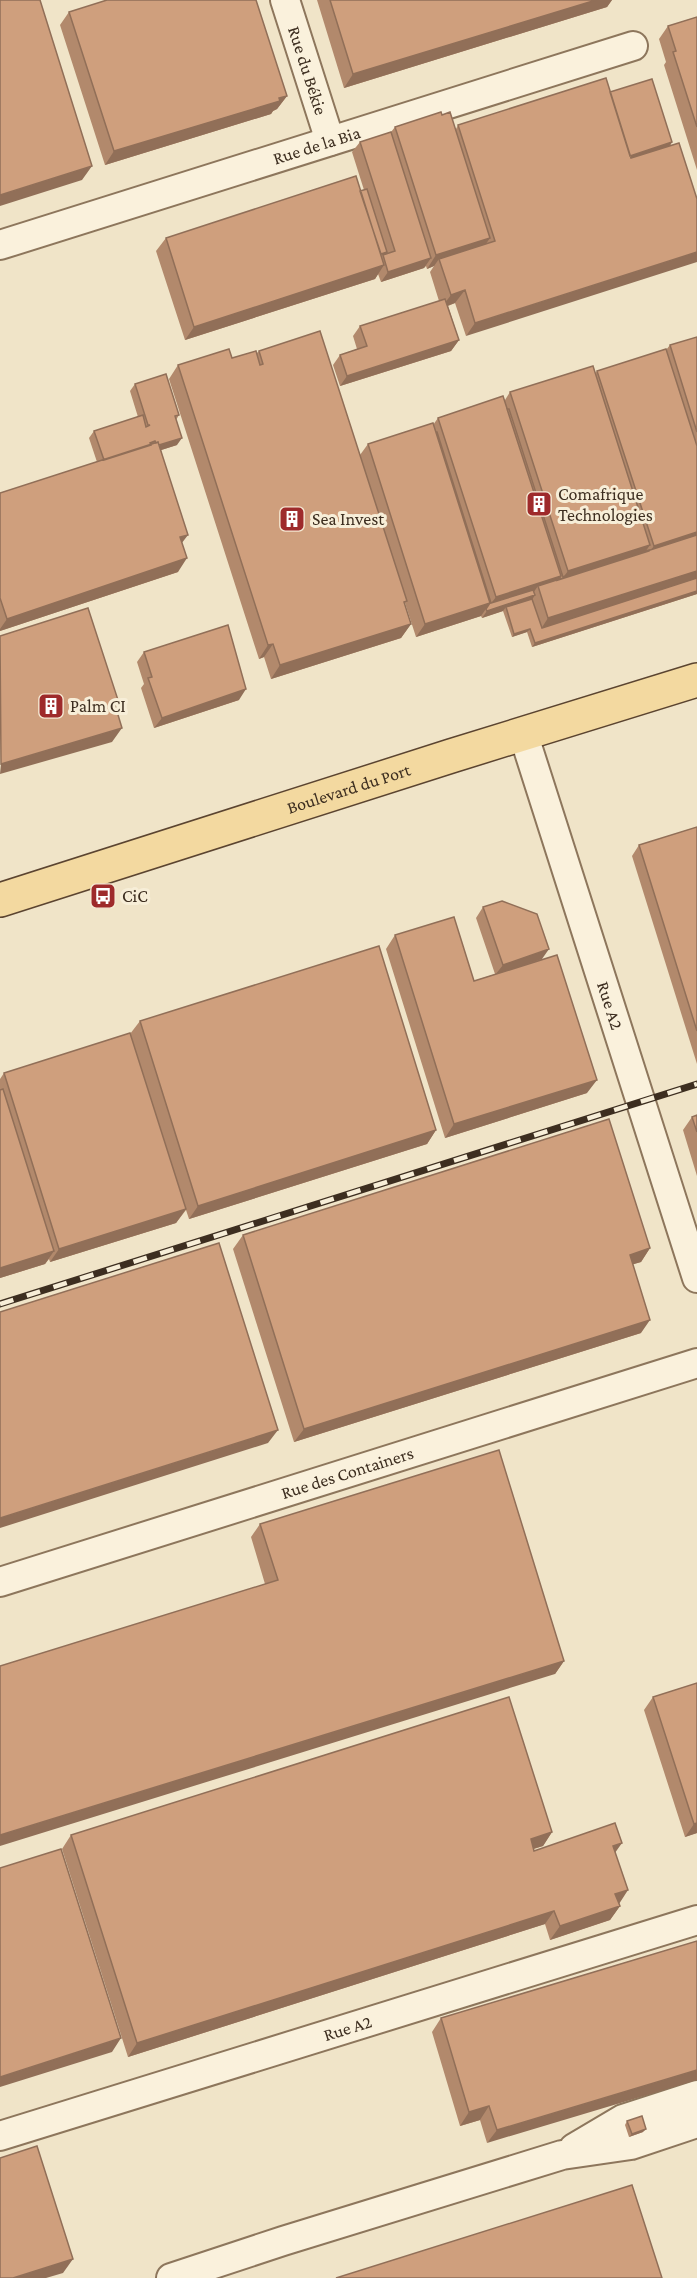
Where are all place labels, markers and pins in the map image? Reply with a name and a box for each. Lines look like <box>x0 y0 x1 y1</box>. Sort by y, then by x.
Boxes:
place label: Comafrique Technologies <box>558 484 653 525</box>
building icon: Comafrique Technologies <box>524 489 554 519</box>
building icon: Sea Invest <box>277 504 307 534</box>
place label: Sea Invest <box>312 509 385 529</box>
building icon: Palm CI <box>36 691 66 721</box>
place label: Palm CI <box>70 696 126 716</box>
bus stop icon: CiC <box>88 881 118 911</box>
place label: CiC <box>122 886 148 906</box>

